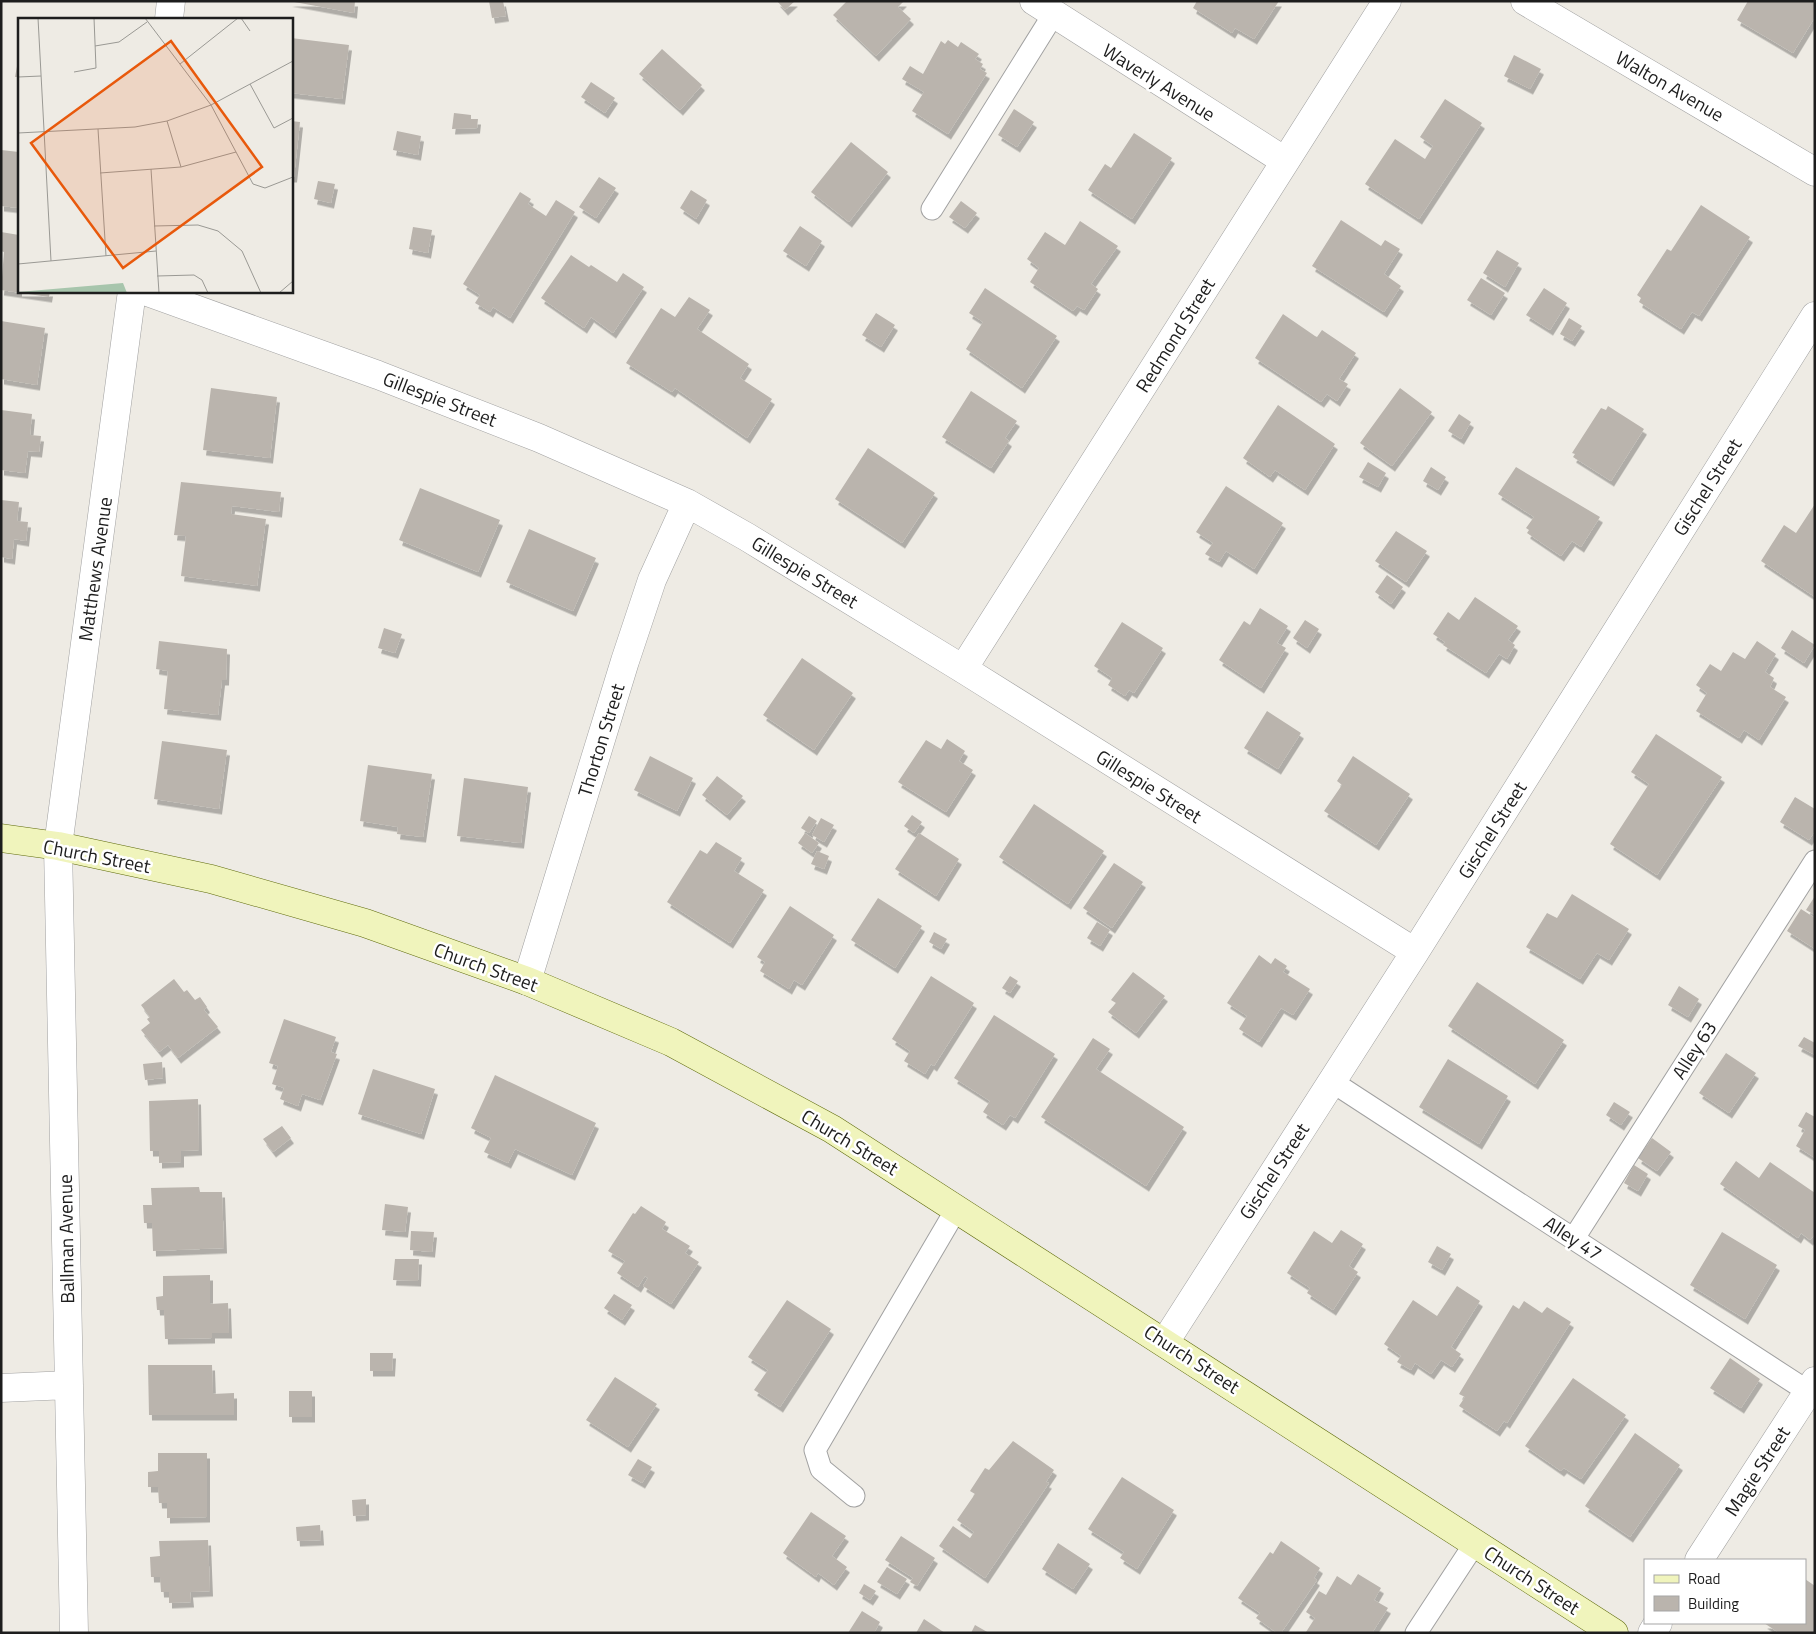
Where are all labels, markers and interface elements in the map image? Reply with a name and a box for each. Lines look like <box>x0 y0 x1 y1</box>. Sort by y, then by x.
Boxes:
inset map <box>18 18 292 292</box>
street label: Waverly Avenue <box>1097 35 1221 128</box>
street label: Walton Avenue <box>1611 43 1730 128</box>
street label: Redmond Street <box>1128 271 1222 398</box>
street label: Gillespie Street <box>379 363 502 434</box>
street label: Gischel Street <box>1665 432 1748 541</box>
street label: Matthews Avenue <box>70 495 119 643</box>
street label: Gillespie Street <box>746 528 864 615</box>
street label: Thorton Street <box>570 679 632 800</box>
street label: Gillespie Street <box>1091 741 1208 830</box>
street label: Gischel Street <box>1450 775 1533 884</box>
street label: Church Street <box>41 831 154 880</box>
street label: Church Street <box>430 934 542 999</box>
street label: Alley 63 <box>1664 1015 1723 1085</box>
street label: Church Street <box>796 1101 905 1182</box>
street label: Gischel Street <box>1231 1116 1316 1225</box>
street label: Ballman Avenue <box>50 1174 81 1304</box>
street label: Alley 47 <box>1538 1208 1608 1267</box>
street label: Church Street <box>1139 1317 1246 1401</box>
street label: Magie Street <box>1717 1420 1797 1521</box>
street label: Church Street <box>1479 1538 1586 1622</box>
legend <box>1644 1559 1806 1624</box>
text: Road <box>1688 1567 1720 1590</box>
text: Building <box>1688 1592 1739 1615</box>

